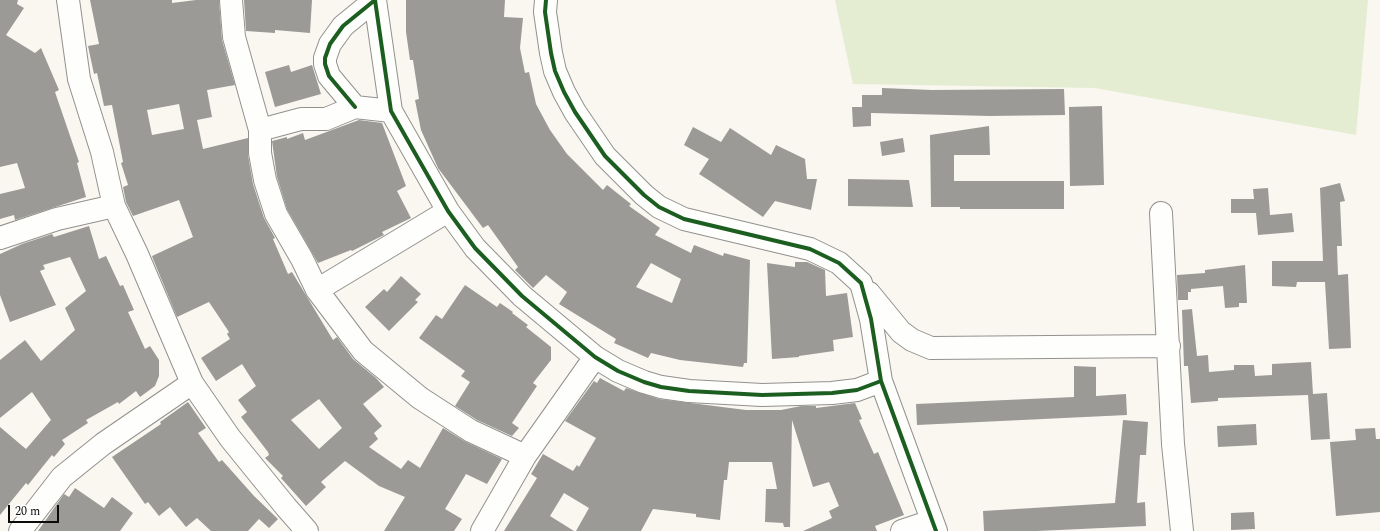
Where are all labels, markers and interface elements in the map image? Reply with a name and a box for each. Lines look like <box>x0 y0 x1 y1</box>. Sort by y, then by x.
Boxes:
scale bar <box>10 497 61 523</box>
text: 20 m <box>15 502 40 521</box>

